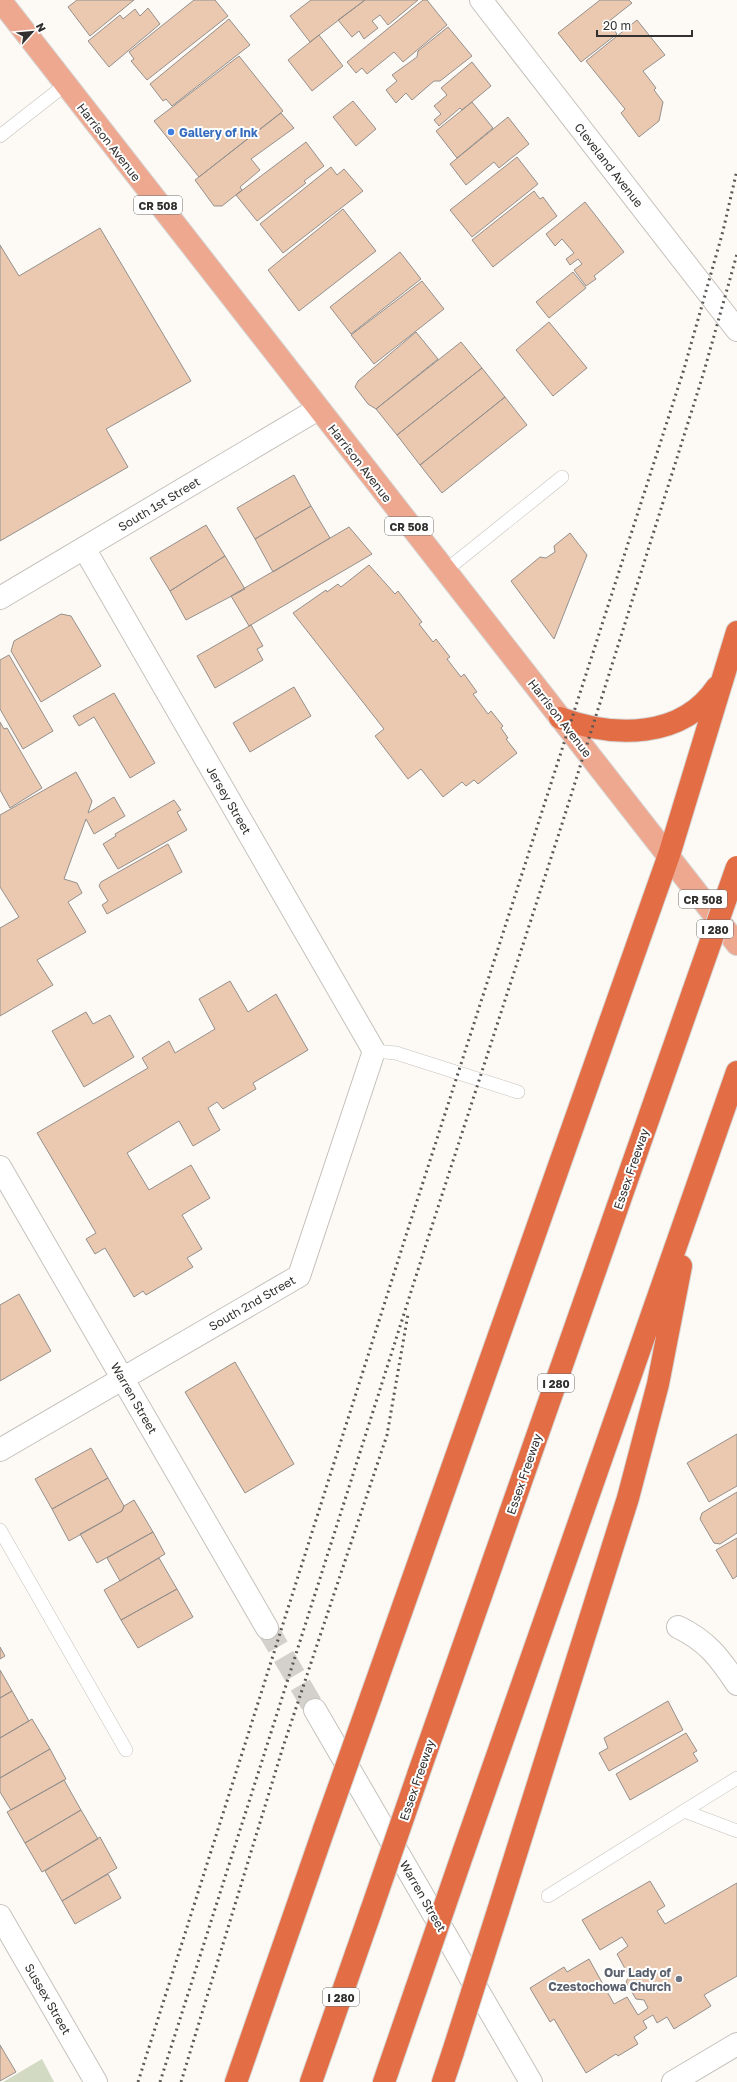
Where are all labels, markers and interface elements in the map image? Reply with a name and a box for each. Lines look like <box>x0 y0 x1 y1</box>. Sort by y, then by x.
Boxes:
north arrow <box>12 12 52 52</box>
scale bar <box>597 12 692 38</box>
text: 20 m <box>603 18 631 33</box>
text: N <box>34 21 49 34</box>
street label: Harrison Avenue <box>74 100 144 184</box>
street label: Cleveland Avenue <box>571 120 647 210</box>
place label: Gallery of Ink <box>179 125 258 140</box>
marker: Gallery of Ink <box>166 127 176 137</box>
road number: CR 508 <box>134 196 182 214</box>
street label: Harrison Avenue <box>325 421 395 505</box>
street label: South 1st Street <box>115 474 203 534</box>
road number: CR 508 <box>385 517 433 535</box>
street label: Harrison Avenue <box>525 676 595 760</box>
street label: Jersey Street <box>203 763 255 837</box>
road number: CR 508 <box>679 890 727 908</box>
road number: I 280 <box>697 920 733 938</box>
street label: Essex Freeway <box>610 1126 652 1211</box>
street label: South 2nd Street <box>206 1272 298 1334</box>
street label: Warren Street <box>108 1360 161 1437</box>
road number: I 280 <box>538 1374 574 1392</box>
street label: Essex Freeway <box>503 1431 545 1516</box>
street label: Essex Freeway <box>396 1737 438 1822</box>
street label: Warren Street <box>397 1858 450 1935</box>
street label: Sussex Street <box>22 1961 74 2037</box>
place label: Our Lady of Czestochowa Church <box>548 1965 672 1994</box>
marker: Our Lady of Czestochowa Church <box>674 1974 684 1984</box>
road number: I 280 <box>323 1988 359 2006</box>

